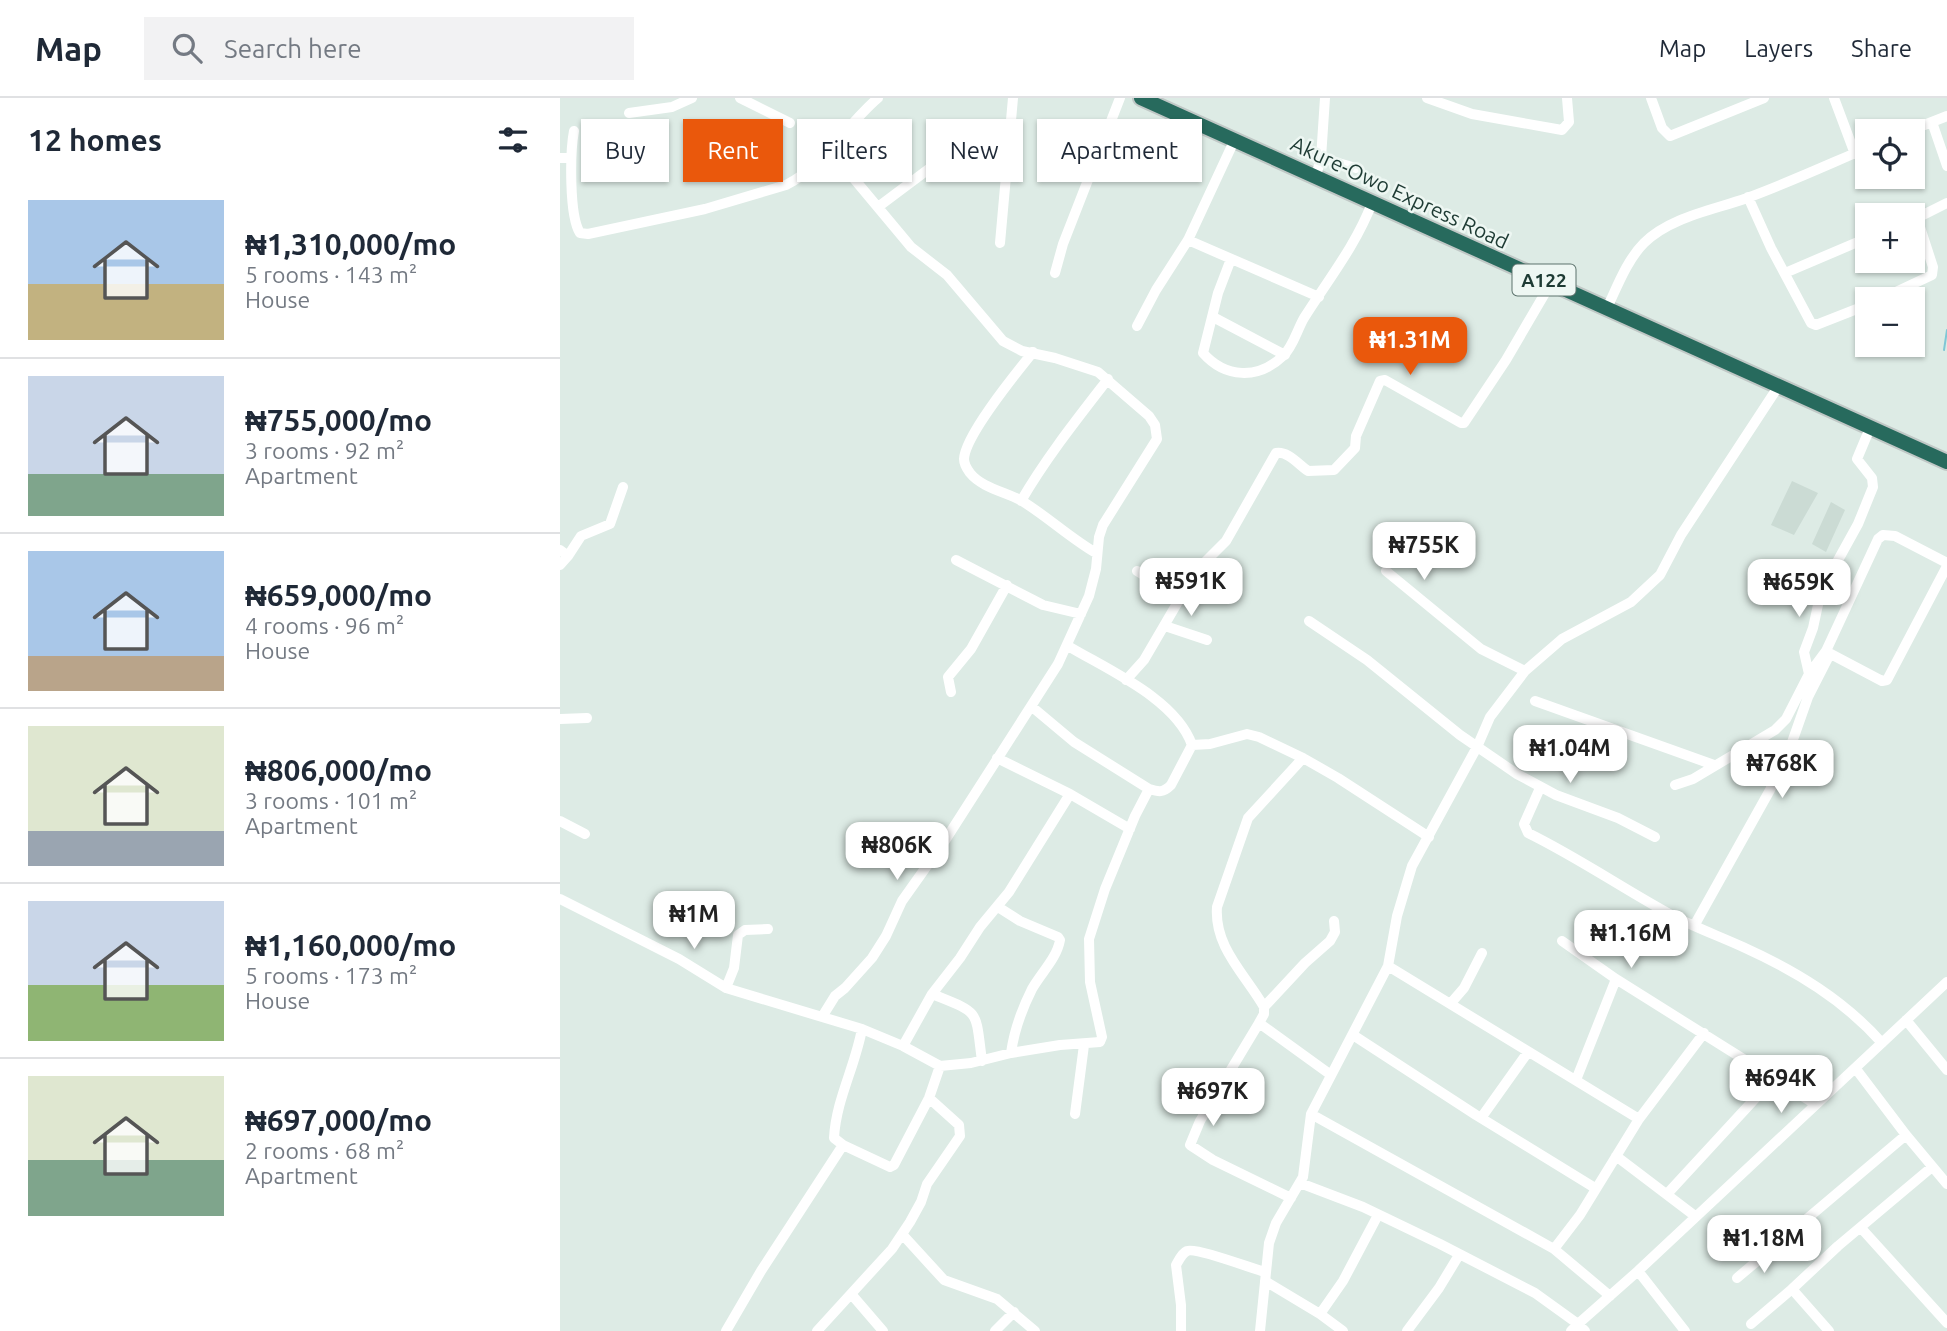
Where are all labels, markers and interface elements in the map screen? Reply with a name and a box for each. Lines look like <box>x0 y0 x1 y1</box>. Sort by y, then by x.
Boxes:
search box <box>144 17 634 80</box>
icon: search <box>168 29 206 67</box>
text: Map <box>35 30 102 67</box>
text: Search here <box>224 34 362 63</box>
text: Map <box>1659 35 1706 62</box>
text: Layers <box>1744 35 1813 62</box>
text: Share <box>1851 35 1912 62</box>
chip: Buy <box>581 119 669 182</box>
chip: Rent <box>683 119 783 182</box>
chip: Filters <box>797 119 912 182</box>
chip: New <box>926 119 1023 182</box>
chip: Apartment <box>1037 119 1202 182</box>
map controls <box>1855 119 1925 357</box>
button: locate <box>1855 119 1925 189</box>
icon: filters <box>494 121 532 159</box>
text: 12 homes <box>28 123 162 157</box>
street label: Akure-Owo Express Road <box>1287 131 1513 253</box>
button: + <box>1855 203 1925 273</box>
text: ₦1,310,000/mo <box>245 227 456 261</box>
icon: home <box>84 228 168 312</box>
text: 5 rooms · 143 m² <box>245 262 417 287</box>
road number: A122 <box>1513 264 1576 296</box>
text: House <box>245 287 310 312</box>
button: − <box>1855 287 1925 357</box>
pin: ₦1.31M <box>1353 317 1467 377</box>
text: ₦1.31M <box>1369 327 1451 352</box>
text: ₦755,000/mo <box>245 403 432 437</box>
icon: home <box>84 404 168 488</box>
text: 3 rooms · 92 m² <box>245 438 404 463</box>
text: Apartment <box>245 463 358 488</box>
pin: ₦755K <box>1375 522 1473 582</box>
text: ₦755K <box>1389 532 1459 557</box>
pin: ₦591K <box>1142 559 1240 618</box>
pin: ₦659K <box>1750 560 1848 619</box>
text: ₦591K <box>1156 568 1226 593</box>
text: ₦659K <box>1764 569 1834 594</box>
text: ₦659,000/mo <box>245 578 432 612</box>
icon: home <box>84 579 168 663</box>
text: 4 rooms · 96 m² <box>245 613 404 638</box>
text: House <box>245 638 310 663</box>
pin: ₦1.04M <box>1513 726 1627 785</box>
text: ₦1.04M <box>1529 735 1611 760</box>
pin: ₦768K <box>1733 740 1831 800</box>
text: ₦768K <box>1747 750 1817 775</box>
text: ₦806,000/mo <box>245 753 432 787</box>
icon: home <box>84 754 168 838</box>
text: 3 rooms · 101 m² <box>245 788 417 813</box>
text: Apartment <box>245 813 358 838</box>
pin: ₦806K <box>848 822 946 882</box>
text: ₦806K <box>862 832 932 857</box>
pin: ₦1M <box>660 892 728 951</box>
text: ₦1M <box>669 901 719 926</box>
pin: ₦1.16M <box>1574 910 1688 970</box>
text: ₦1.16M <box>1590 920 1672 945</box>
text: ₦1,160,000/mo <box>245 928 456 962</box>
icon: home <box>84 929 168 1013</box>
text: 5 rooms · 173 m² <box>245 963 417 988</box>
text: House <box>245 988 310 1013</box>
pin: ₦694K <box>1732 1056 1830 1115</box>
text: ₦694K <box>1746 1065 1816 1090</box>
pin: ₦697K <box>1164 1068 1262 1128</box>
text: ₦697K <box>1178 1078 1248 1103</box>
text: ₦697,000/mo <box>245 1103 432 1137</box>
icon: home <box>84 1104 168 1188</box>
text: 2 rooms · 68 m² <box>245 1138 404 1163</box>
text: Apartment <box>245 1163 358 1188</box>
pin: ₦1.18M <box>1707 1216 1821 1275</box>
text: ₦1.18M <box>1723 1225 1805 1250</box>

